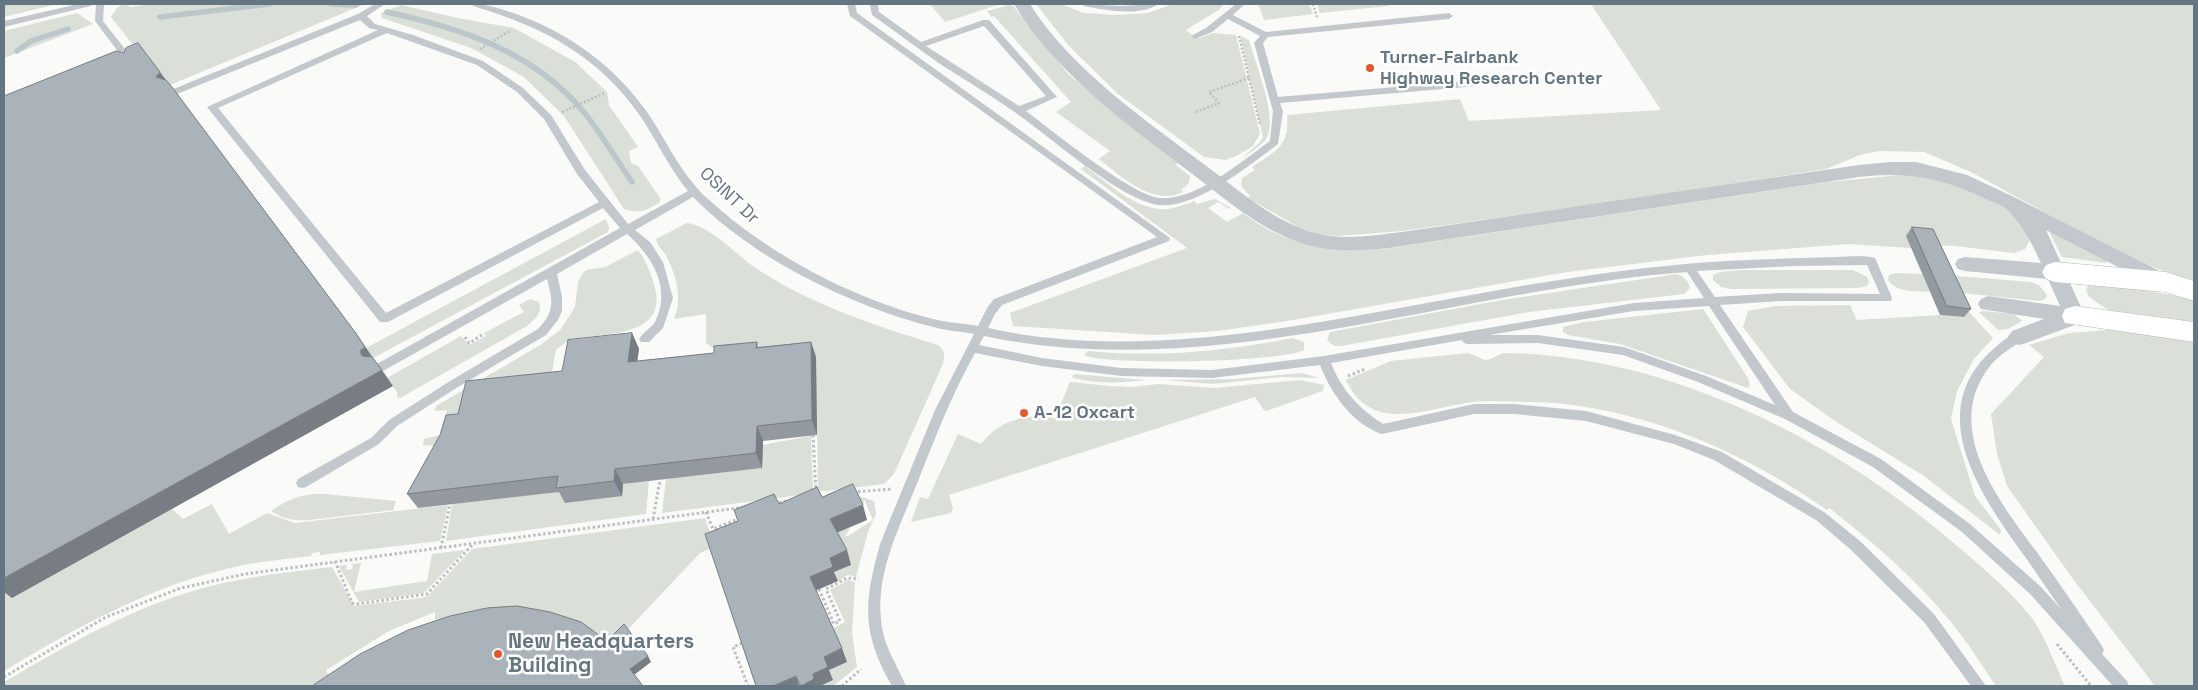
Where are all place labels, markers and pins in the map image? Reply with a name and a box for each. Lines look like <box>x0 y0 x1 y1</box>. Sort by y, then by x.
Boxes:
place label: Turner-Fairbank Highway Research Center <box>1380 47 1602 90</box>
marker: Turner-Fairbank Highway Research Center <box>1364 62 1376 74</box>
place label: A-12 Oxcart <box>1034 402 1135 424</box>
marker: A-12 Oxcart <box>1018 407 1030 419</box>
place label: New Headquarters Building <box>508 629 694 679</box>
marker: New Headquarters Building <box>492 648 504 660</box>

